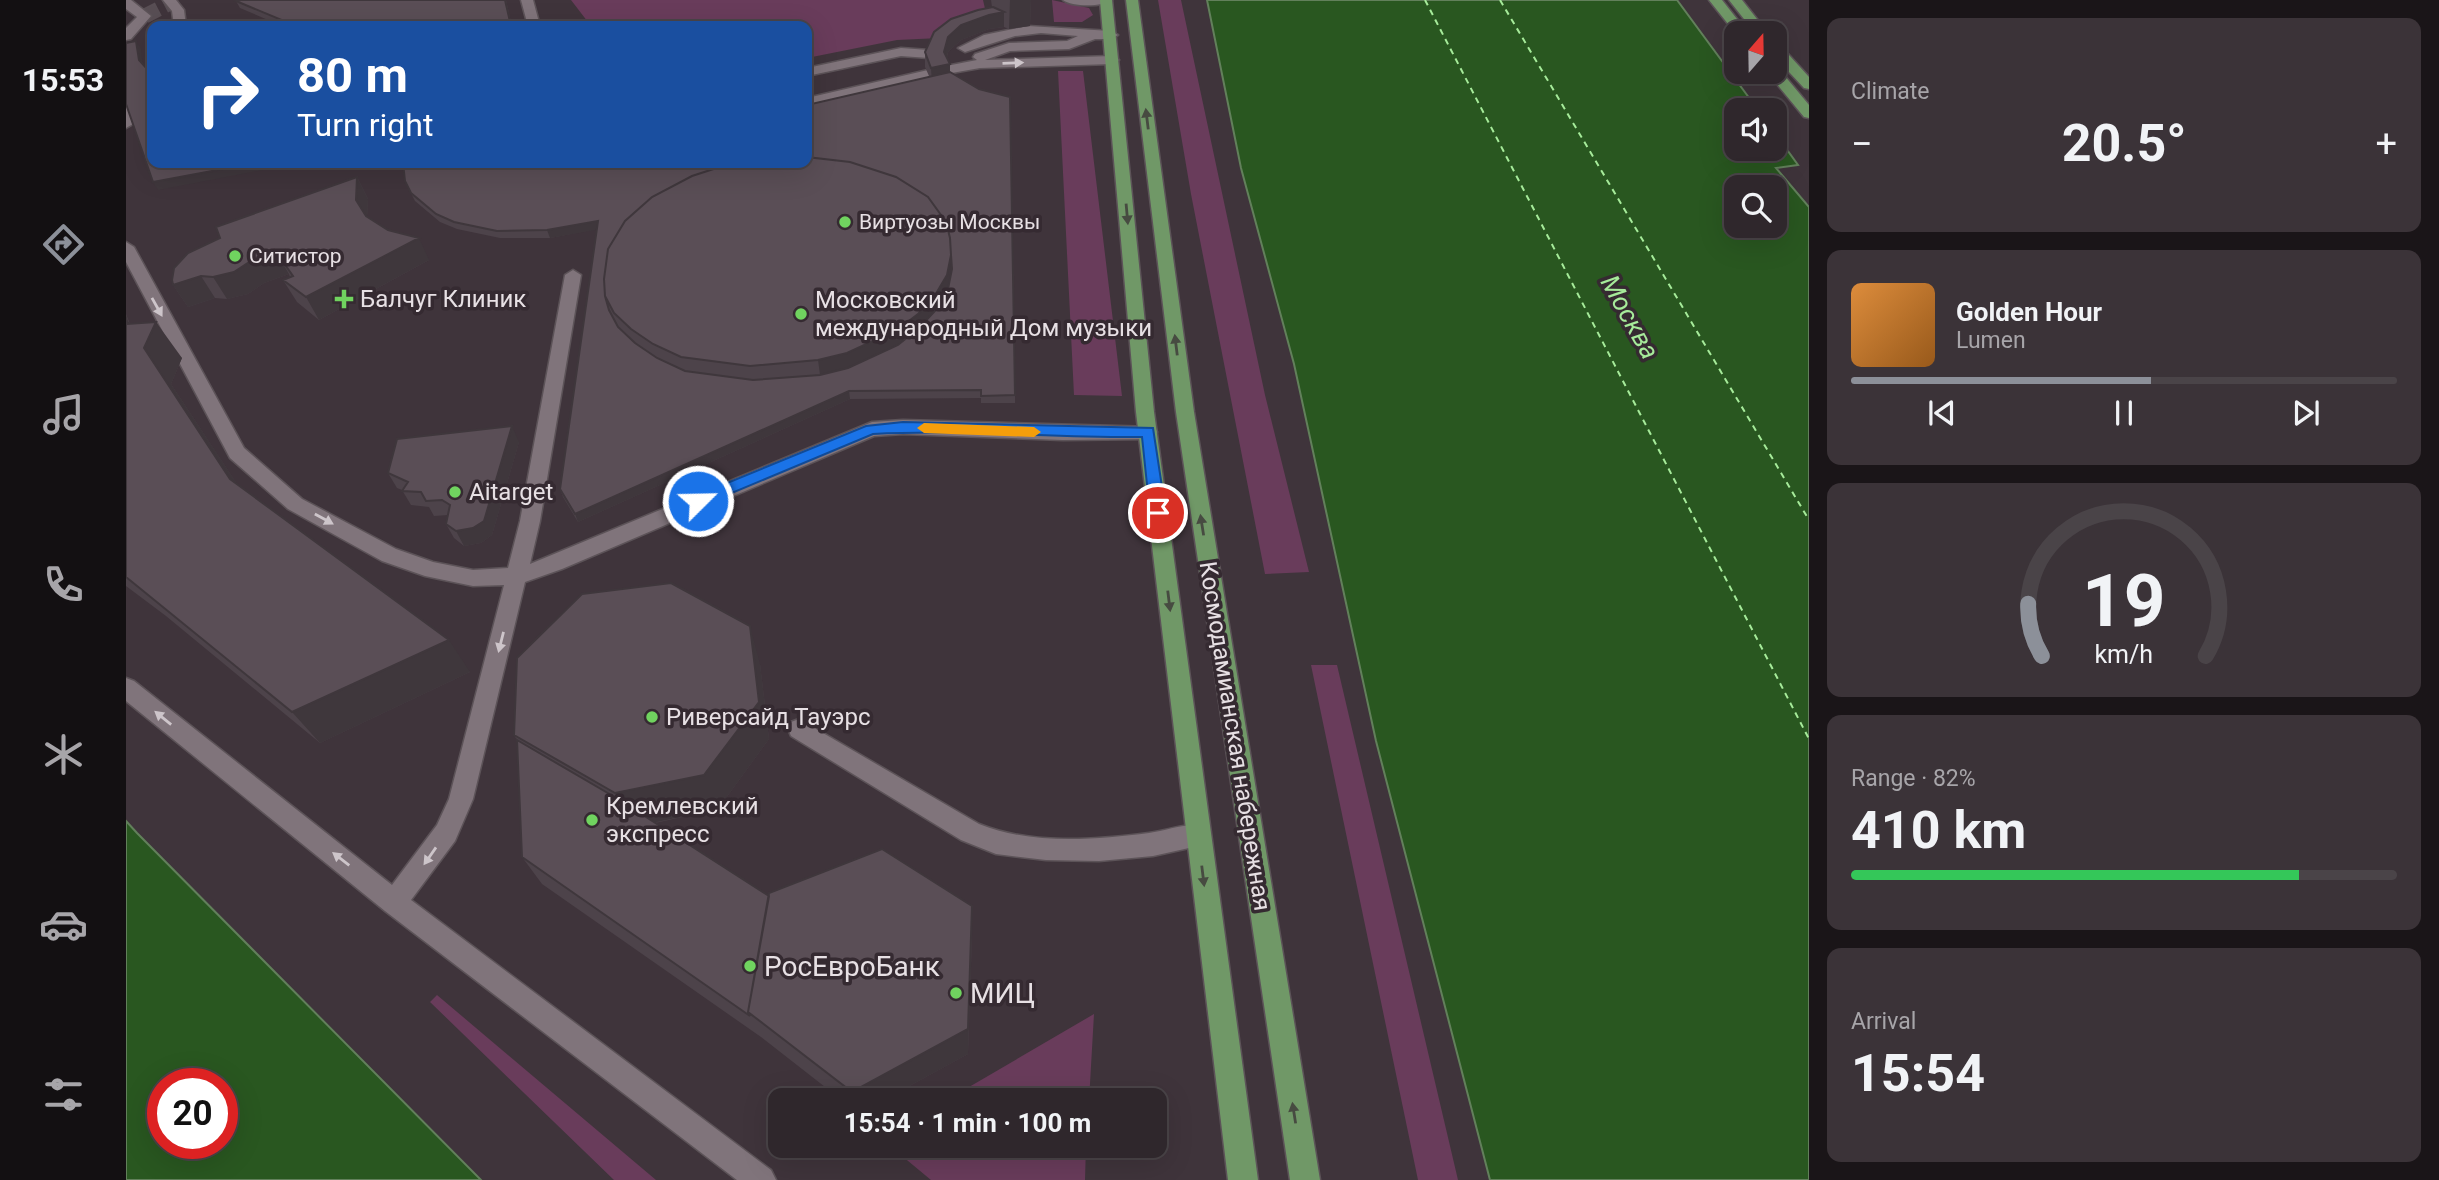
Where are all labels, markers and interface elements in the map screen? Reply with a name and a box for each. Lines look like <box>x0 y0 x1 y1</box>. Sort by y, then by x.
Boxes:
north arrow <box>1724 21 1787 84</box>
map controls <box>1724 21 1787 238</box>
text: 80 m <box>297 47 408 104</box>
icon: right <box>182 49 273 140</box>
one-way arrow <box>1002 57 1024 68</box>
text: 15:53 <box>22 61 104 99</box>
text: Climate <box>1851 78 1930 105</box>
button: sound <box>1724 98 1787 161</box>
text: Turn right <box>297 106 433 144</box>
one-way arrow <box>1141 108 1152 130</box>
text: 20.5° <box>2062 113 2187 174</box>
text: − <box>1851 122 1873 166</box>
text: + <box>2375 122 2397 166</box>
button: search <box>1724 175 1787 238</box>
one-way arrow <box>1121 203 1132 225</box>
place label: Виртуозы Москвы <box>859 210 1040 234</box>
marker: Виртуозы Москвы <box>837 214 853 230</box>
icon: directions <box>39 220 88 269</box>
place label: Ситистор <box>249 244 341 268</box>
marker: Ситистор <box>227 248 243 264</box>
water label: Москва <box>1595 270 1665 364</box>
place label: Балчуг Клиник <box>360 285 526 313</box>
place label: Московский международный Дом музыки <box>815 286 1152 342</box>
marker: Балчуг Клиник <box>334 289 354 309</box>
one-way arrow <box>151 297 163 317</box>
text: Golden Hour <box>1956 297 2102 327</box>
marker: Московский международный Дом музыки <box>793 306 809 322</box>
text: Lumen <box>1956 327 2026 354</box>
one-way arrow <box>1170 334 1181 356</box>
icon: music <box>39 390 88 439</box>
icon: previous <box>1923 394 1961 432</box>
icon: pause <box>2105 394 2143 432</box>
icon: next <box>2287 394 2325 432</box>
position arrow <box>661 464 735 538</box>
place label: Aitarget <box>469 478 554 506</box>
pin <box>1128 483 1188 543</box>
marker: Aitarget <box>447 484 463 500</box>
icon: arrive <box>1139 494 1177 532</box>
one-way arrow <box>314 514 334 525</box>
one-way arrow <box>1196 514 1207 536</box>
text: 19 <box>2082 558 2166 644</box>
street label: Космодамианская набережная <box>1194 559 1276 913</box>
icon: phone <box>39 560 88 609</box>
one-way arrow <box>1163 590 1174 612</box>
one-way arrow <box>495 631 506 653</box>
text: km/h <box>2095 640 2153 669</box>
place label: Риверсайд Тауэрс <box>666 703 871 731</box>
marker: Риверсайд Тауэрс <box>644 709 660 725</box>
one-way arrow <box>154 710 172 725</box>
icon: climate <box>39 730 88 779</box>
text: Range · 82% <box>1851 765 1976 792</box>
place label: Кремлевский экспресс <box>606 792 759 848</box>
text: 410 km <box>1851 800 2026 861</box>
marker: Кремлевский экспресс <box>584 812 600 828</box>
one-way arrow <box>423 847 437 865</box>
one-way arrow <box>332 852 350 867</box>
one-way arrow <box>1198 865 1209 887</box>
icon: car <box>39 900 88 949</box>
place label: РосЕвроБанк <box>764 950 940 983</box>
marker: РосЕвроБанк <box>742 958 758 974</box>
place label: МИЦ <box>970 977 1035 1010</box>
marker: МИЦ <box>948 985 964 1001</box>
text: Arrival <box>1851 1008 1916 1035</box>
text: 15:54 <box>1851 1043 1985 1104</box>
speed limit sign: 20 <box>147 1068 238 1159</box>
icon: filters <box>39 1070 88 1119</box>
one-way arrow <box>1289 1101 1300 1123</box>
text: 15:54 · 1 min · 100 m <box>844 1108 1091 1138</box>

